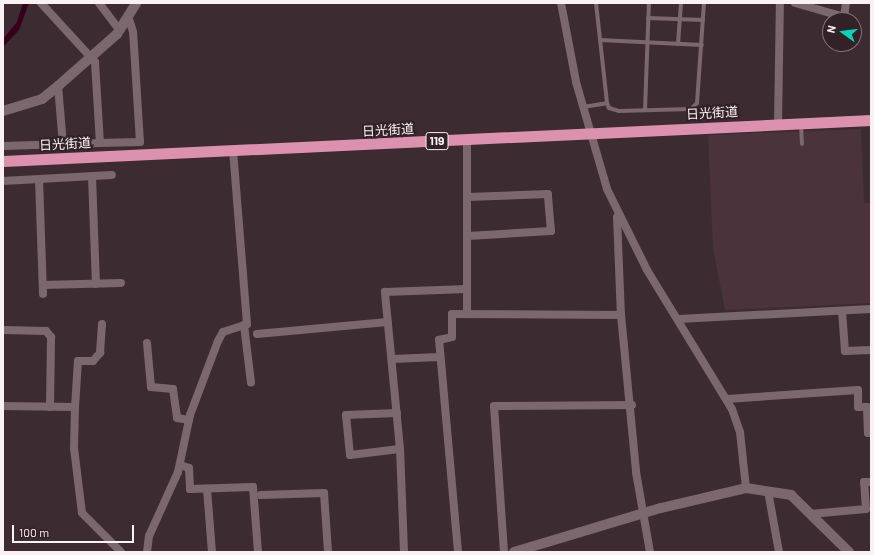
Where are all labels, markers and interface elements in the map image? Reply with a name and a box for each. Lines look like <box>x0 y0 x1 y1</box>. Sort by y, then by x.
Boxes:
north arrow <box>822 12 862 52</box>
text: N <box>824 24 838 34</box>
street label: 日光街道 <box>686 104 738 122</box>
street label: 日光街道 <box>362 121 414 139</box>
road number: 119 <box>425 131 449 151</box>
street label: 日光街道 <box>39 135 91 153</box>
scale bar <box>14 517 136 543</box>
text: 100 m <box>19 525 49 539</box>

